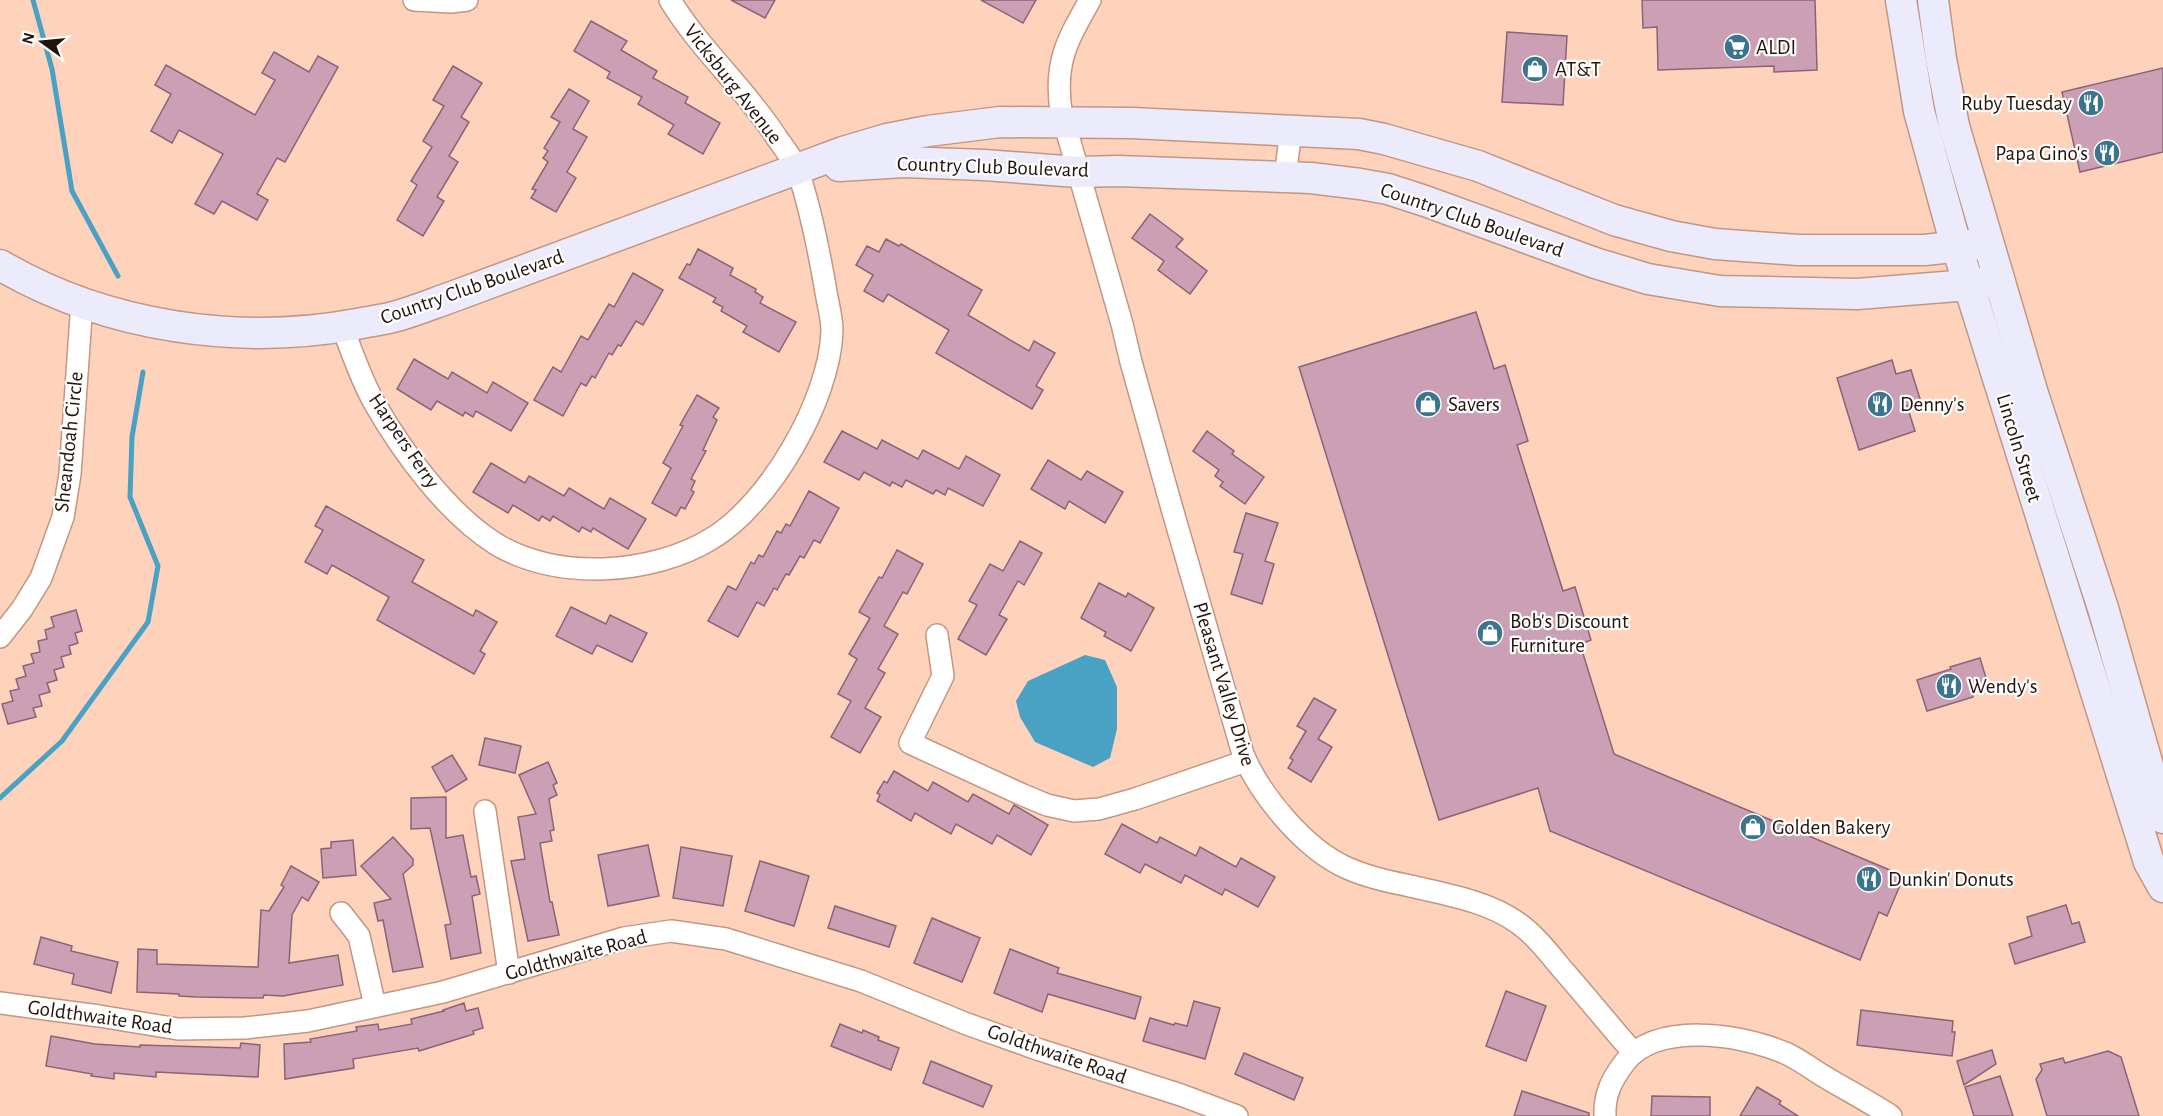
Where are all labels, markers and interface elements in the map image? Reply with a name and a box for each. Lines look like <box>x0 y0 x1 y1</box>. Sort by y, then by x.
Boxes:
north arrow <box>12 12 72 72</box>
street label: Vicksburg Avenue <box>680 20 786 148</box>
text: N <box>19 31 38 46</box>
supermarket icon: ALDI <box>1722 32 1752 62</box>
place label: ALDI <box>1756 37 1796 58</box>
shop icon: AT&T <box>1520 54 1550 84</box>
place label: AT&T <box>1555 59 1601 80</box>
restaurant icon: Ruby Tuesday <box>2076 88 2106 118</box>
place label: Ruby Tuesday <box>1961 93 2072 114</box>
restaurant icon: Papa Gino's <box>2092 138 2122 168</box>
place label: Papa Gino's <box>1995 143 2088 164</box>
street label: Country Club Boulevard <box>897 153 1089 181</box>
street label: Country Club Boulevard <box>1378 179 1566 261</box>
street label: Country Club Boulevard <box>378 246 566 328</box>
street label: Sheandoah Circle <box>51 370 87 514</box>
shop icon: Savers <box>1413 389 1443 419</box>
restaurant icon: Denny's <box>1865 389 1895 419</box>
street label: Harpers Ferry <box>365 390 443 492</box>
street label: Lincoln Street <box>1993 391 2045 505</box>
place label: Savers <box>1448 394 1500 415</box>
place label: Denny's <box>1900 394 1965 415</box>
street label: Pleasant Valley Drive <box>1189 599 1259 769</box>
place label: Bob's Discount Furniture <box>1510 611 1629 656</box>
shop icon: Bob's Discount Furniture <box>1475 618 1505 648</box>
restaurant icon: Wendy's <box>1934 671 1964 701</box>
place label: Wendy's <box>1968 676 2037 697</box>
shop icon: Golden Bakery <box>1738 812 1768 842</box>
place label: Golden Bakery <box>1772 817 1890 838</box>
restaurant icon: Dunkin' Donuts <box>1854 864 1884 894</box>
place label: Dunkin' Donuts <box>1888 869 2014 890</box>
street label: Goldthwaite Road <box>503 926 649 984</box>
street label: Goldthwaite Road <box>26 996 174 1038</box>
street label: Goldthwaite Road <box>985 1020 1129 1088</box>

